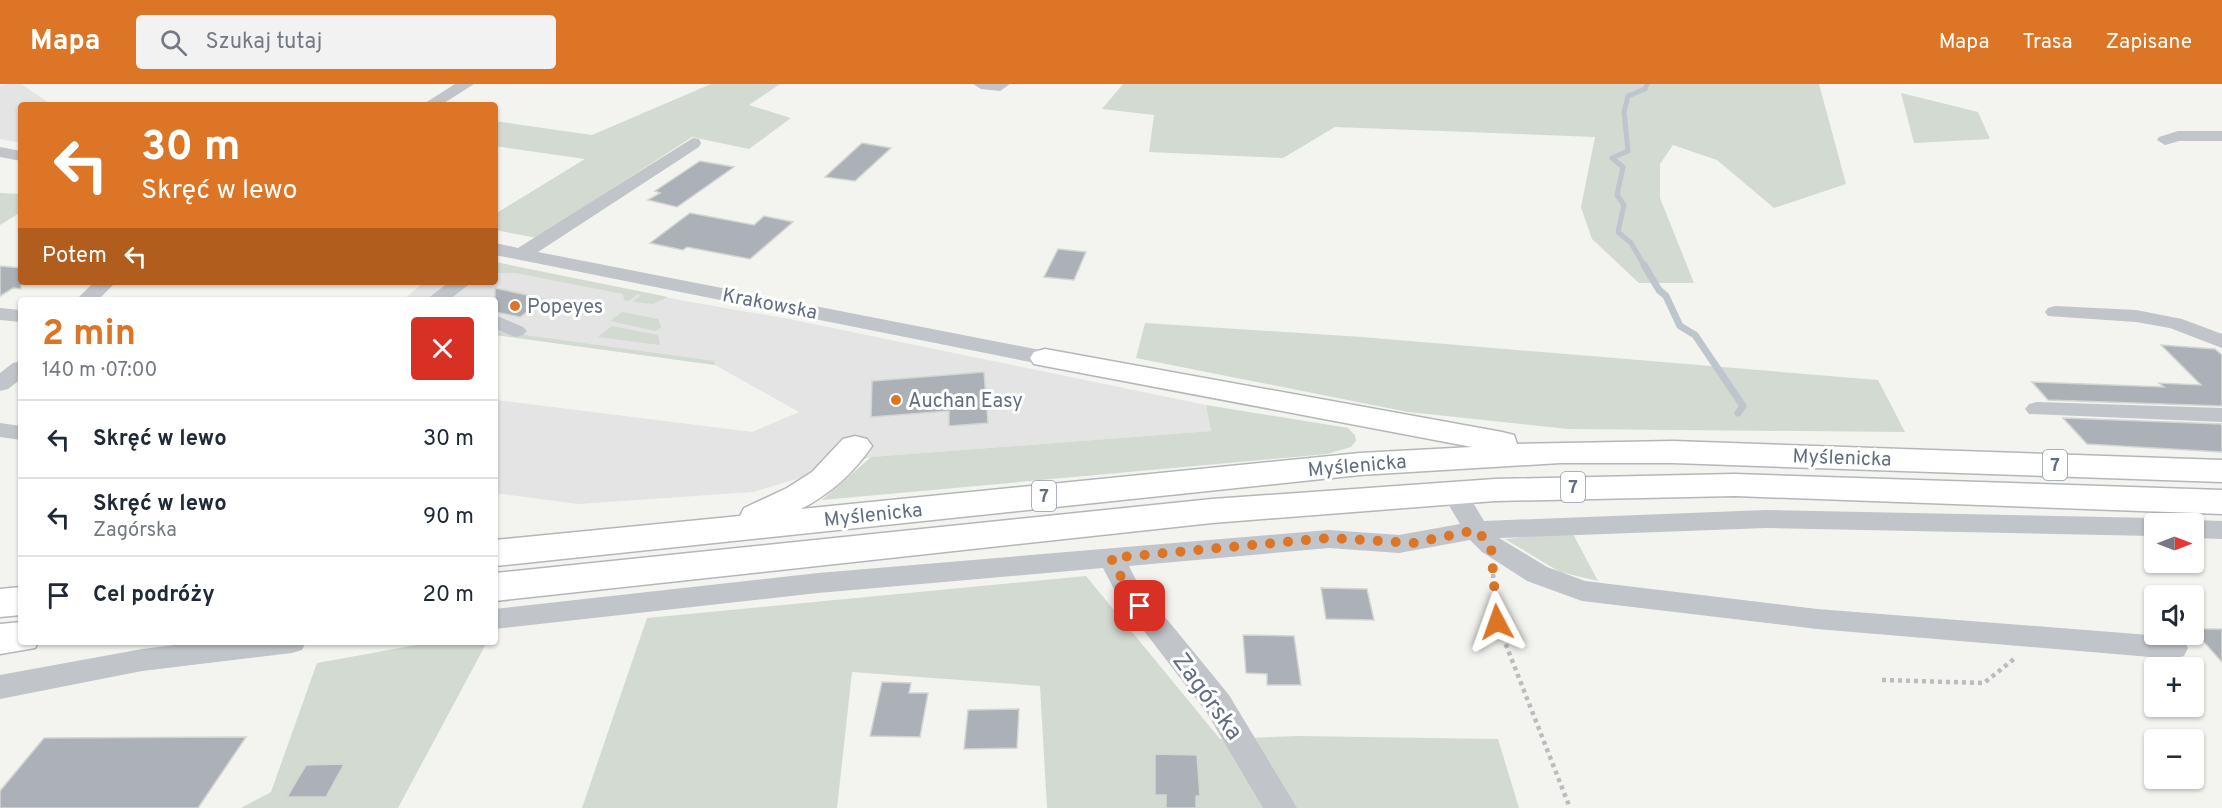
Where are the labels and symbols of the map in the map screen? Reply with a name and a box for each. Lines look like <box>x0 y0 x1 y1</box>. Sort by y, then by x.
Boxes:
street label: Krakowska <box>720 283 819 327</box>
place label: Popeyes <box>527 295 603 321</box>
marker: Popeyes <box>508 299 522 313</box>
place label: Auchan Easy <box>908 389 1023 415</box>
marker: Auchan Easy <box>889 393 903 407</box>
street label: Myślenicka <box>1792 444 1892 474</box>
street label: Myślenicka <box>1307 450 1408 484</box>
road number: 7 <box>2043 450 2067 480</box>
road number: 7 <box>1561 472 1585 502</box>
road number: 7 <box>1032 481 1056 511</box>
street label: Myślenicka <box>823 498 924 534</box>
north arrow <box>2144 513 2204 573</box>
pin <box>1114 580 1165 631</box>
position arrow <box>1465 590 1529 654</box>
street label: Zagórska <box>1165 648 1248 747</box>

